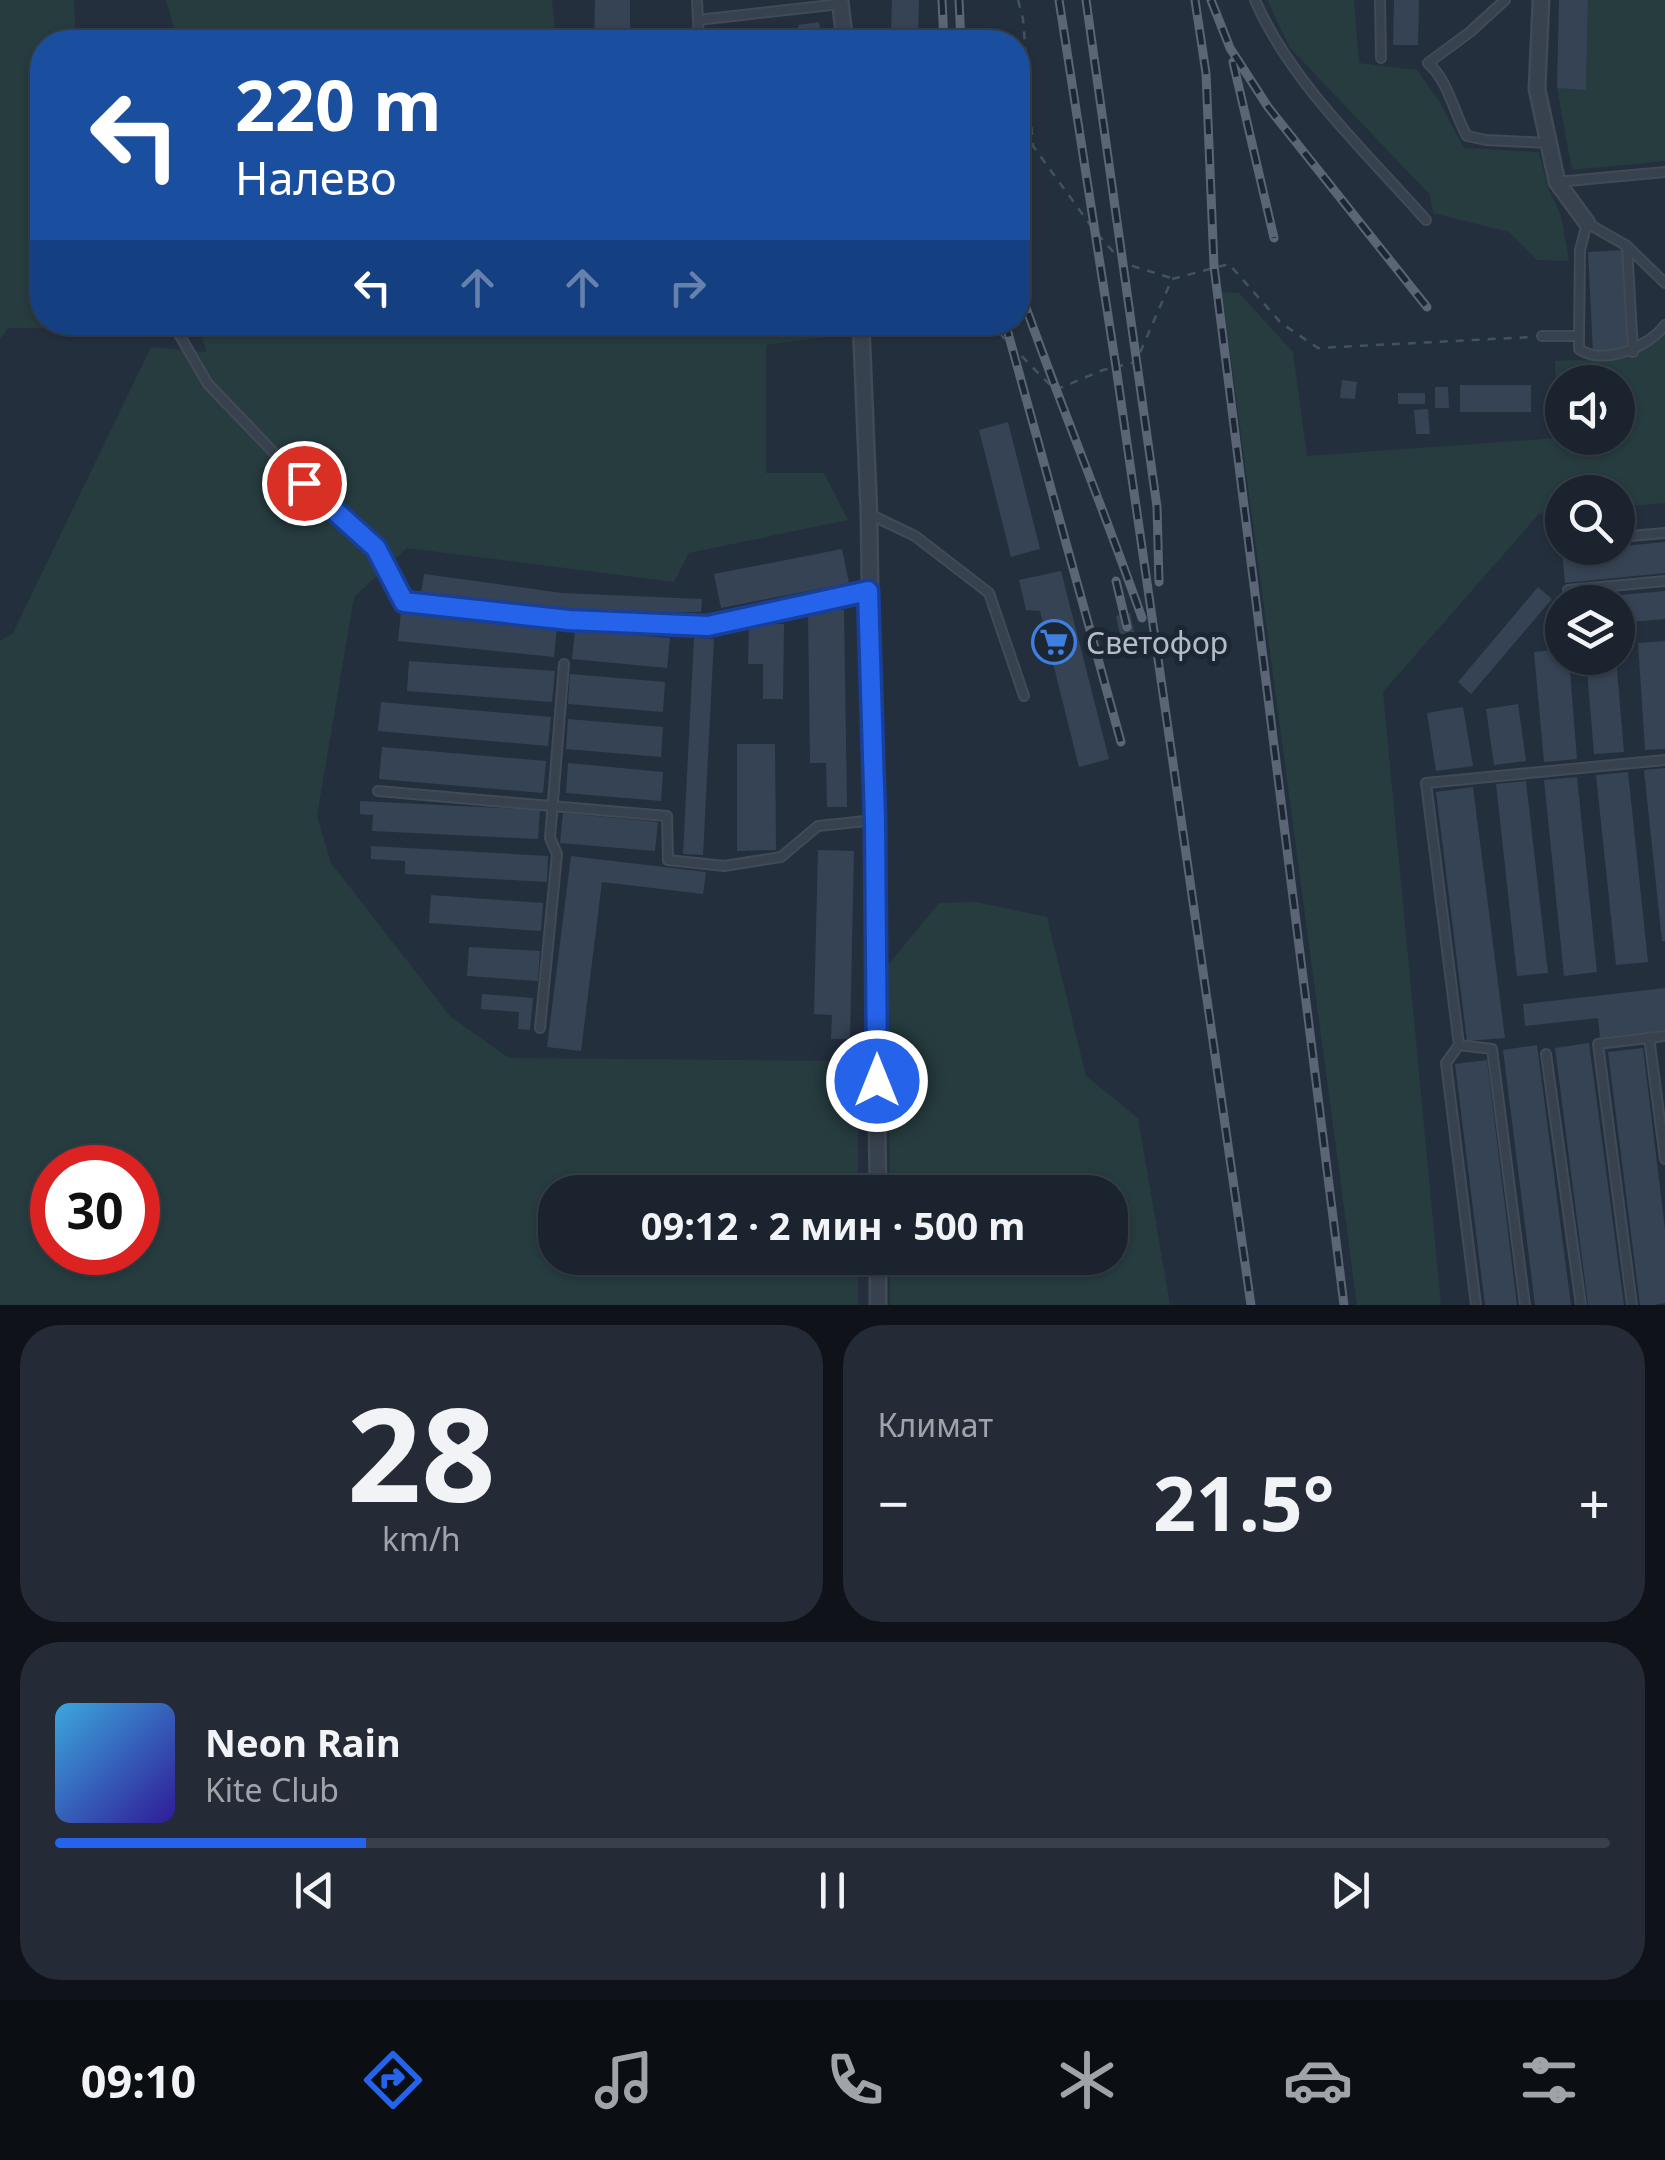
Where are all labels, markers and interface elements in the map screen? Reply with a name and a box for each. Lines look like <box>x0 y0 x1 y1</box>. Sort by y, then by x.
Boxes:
text: 220 m <box>235 56 442 152</box>
icon: left <box>70 70 200 200</box>
text: Налево <box>235 147 397 208</box>
icon: left <box>345 260 400 315</box>
icon: ahead <box>450 260 505 315</box>
icon: ahead <box>555 260 610 315</box>
icon: right <box>660 260 715 315</box>
map controls <box>1545 365 1635 675</box>
button: sound <box>1545 365 1635 455</box>
pin <box>262 441 347 526</box>
icon: arrive <box>277 456 332 511</box>
button: search <box>1545 475 1635 565</box>
button: layers <box>1545 585 1635 675</box>
supermarket icon: Светофор <box>1031 619 1077 665</box>
place label: Светофор <box>1086 622 1228 663</box>
position arrow <box>825 1029 929 1133</box>
speed limit sign: 30 <box>30 1145 160 1275</box>
text: 09:12 · 2 мин · 500 m <box>641 1199 1025 1251</box>
text: 28 <box>347 1363 496 1540</box>
text: Климат <box>878 1403 993 1446</box>
text: 21.5° <box>1153 1451 1335 1553</box>
text: − <box>878 1465 909 1540</box>
text: + <box>1579 1465 1610 1540</box>
text: km/h <box>382 1517 461 1560</box>
text: Neon Rain <box>205 1716 401 1768</box>
text: Kite Club <box>205 1768 339 1811</box>
icon: previous <box>287 1863 342 1918</box>
icon: pause <box>805 1863 860 1918</box>
icon: next <box>1323 1863 1378 1918</box>
icon: directions <box>358 2045 428 2115</box>
icon: music <box>589 2045 659 2115</box>
icon: phone <box>820 2045 890 2115</box>
icon: climate <box>1052 2045 1122 2115</box>
icon: car <box>1283 2045 1353 2115</box>
icon: filters <box>1514 2045 1584 2115</box>
text: 09:10 <box>81 2050 196 2111</box>

